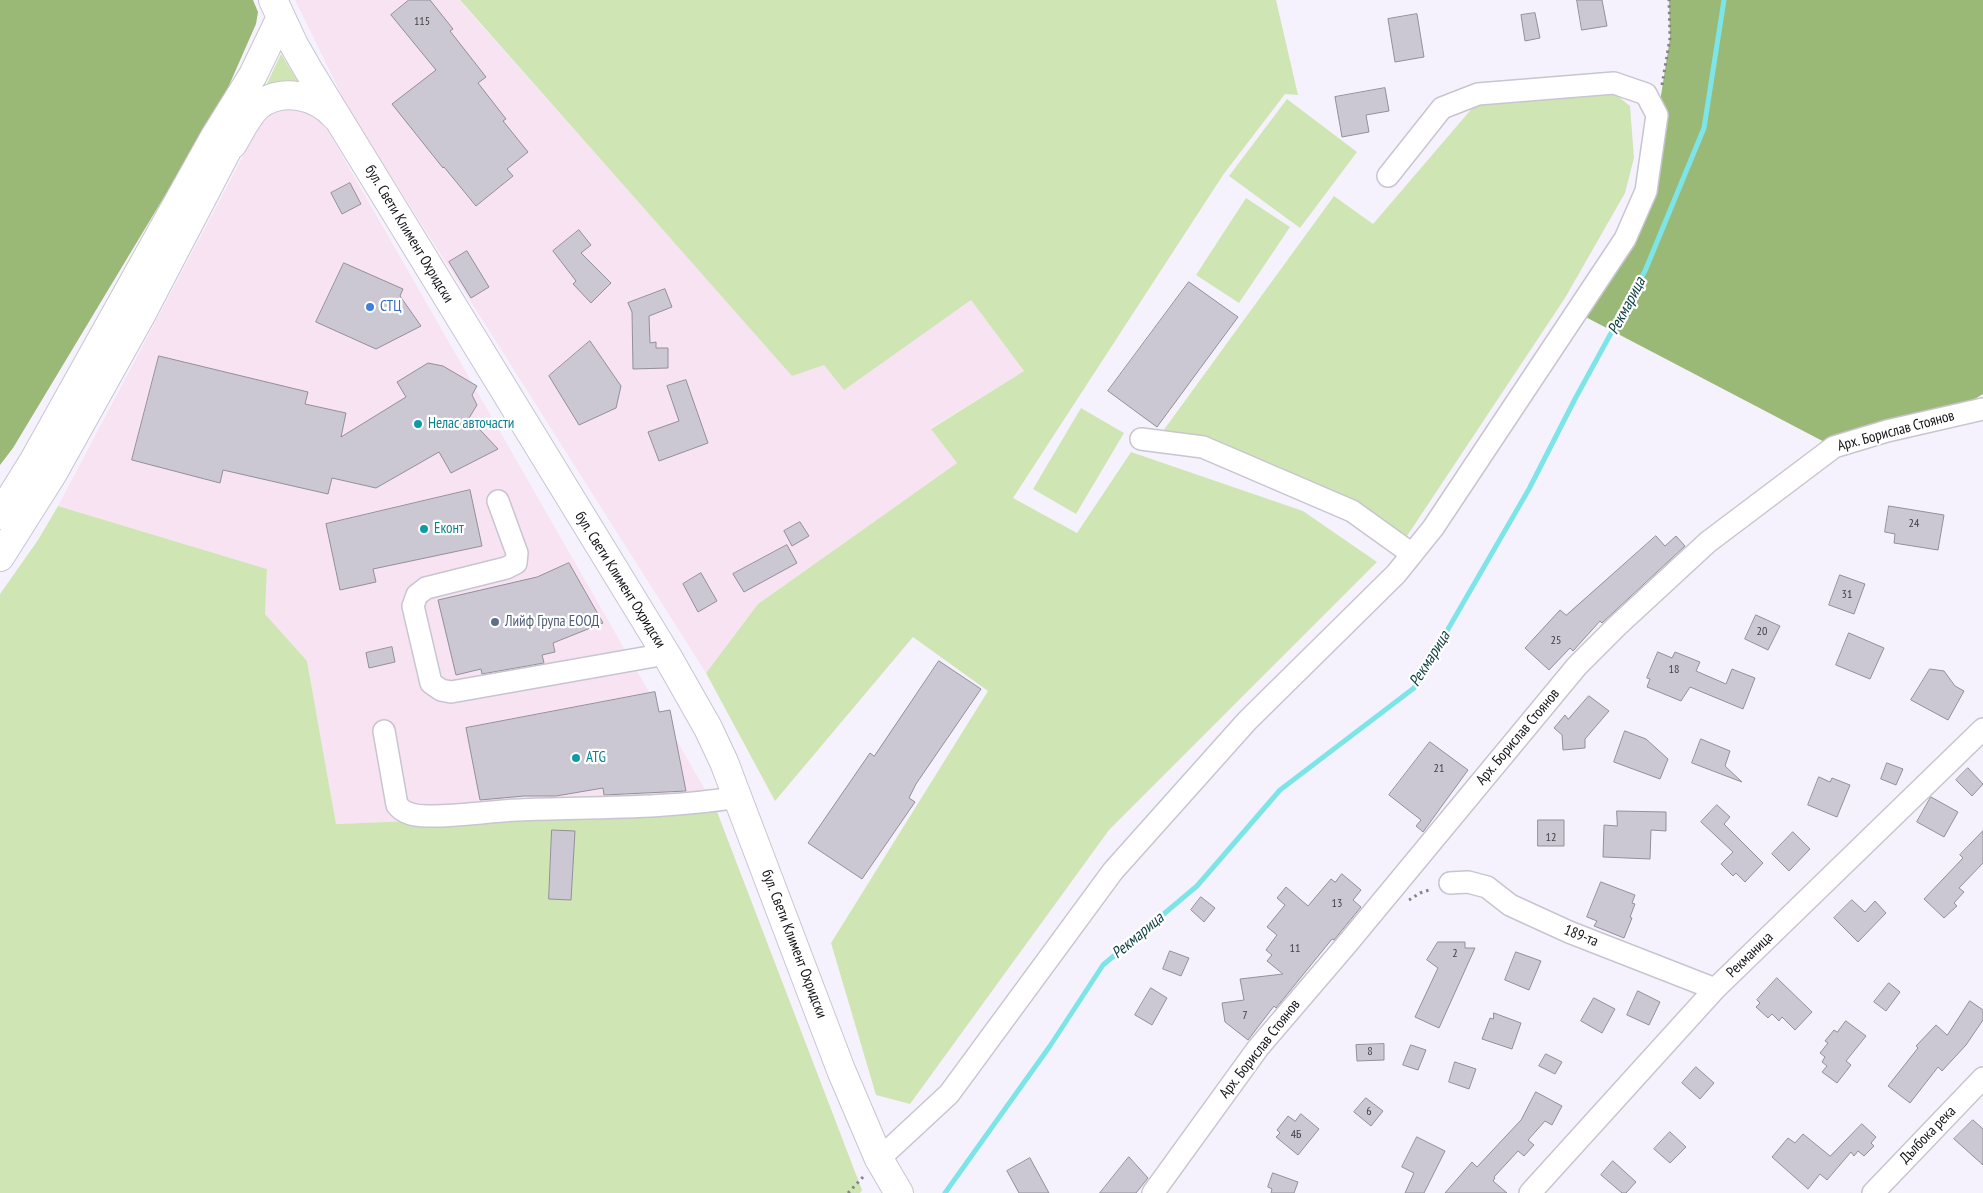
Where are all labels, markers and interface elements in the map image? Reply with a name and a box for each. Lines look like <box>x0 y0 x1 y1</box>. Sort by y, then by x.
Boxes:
house number: 115 <box>414 15 430 29</box>
street label: бул. Свети Климент Охридски <box>361 162 457 306</box>
water label: Рекмарица <box>1604 274 1650 338</box>
place label: СТЦ <box>380 298 401 316</box>
marker: СТЦ <box>364 301 376 313</box>
street label: Арх. Борислав Стоянов <box>1836 407 1956 455</box>
place label: Нелас авточасти <box>428 415 514 433</box>
marker: Нелас авточасти <box>412 418 424 430</box>
street label: бул. Свети Климент Охридски <box>571 508 669 652</box>
house number: 24 <box>1909 517 1919 531</box>
place label: Еконт <box>434 520 464 538</box>
marker: Еконт <box>418 523 430 535</box>
house number: 31 <box>1842 588 1852 602</box>
place label: Лийф Група ЕООД <box>505 613 599 631</box>
marker: Лийф Група ЕООД <box>489 616 501 628</box>
house number: 20 <box>1757 625 1767 639</box>
water label: Рекмарица <box>1405 628 1455 690</box>
house number: 25 <box>1551 634 1561 648</box>
house number: 18 <box>1669 663 1679 677</box>
street label: Арх. Борислав Стоянов <box>1472 685 1564 789</box>
place label: ATG <box>586 749 606 767</box>
marker: ATG <box>570 752 582 764</box>
house number: 21 <box>1434 762 1444 776</box>
house number: 12 <box>1546 831 1556 845</box>
street label: бул. Свети Климент Охридски <box>757 867 831 1021</box>
house number: 13 <box>1332 897 1342 911</box>
water label: Рекмарица <box>1108 909 1168 963</box>
street label: 189-та <box>1561 921 1601 951</box>
street label: Рекманица <box>1723 928 1777 982</box>
house number: 11 <box>1290 942 1300 956</box>
house number: 2 <box>1452 947 1458 961</box>
street label: Арх. Борислав Стоянов <box>1216 996 1304 1102</box>
house number: 7 <box>1242 1009 1248 1023</box>
house number: 8 <box>1367 1045 1373 1059</box>
street label: Дълбока река <box>1896 1103 1960 1167</box>
house number: 6 <box>1366 1105 1372 1119</box>
house number: 4Б <box>1291 1128 1301 1142</box>

